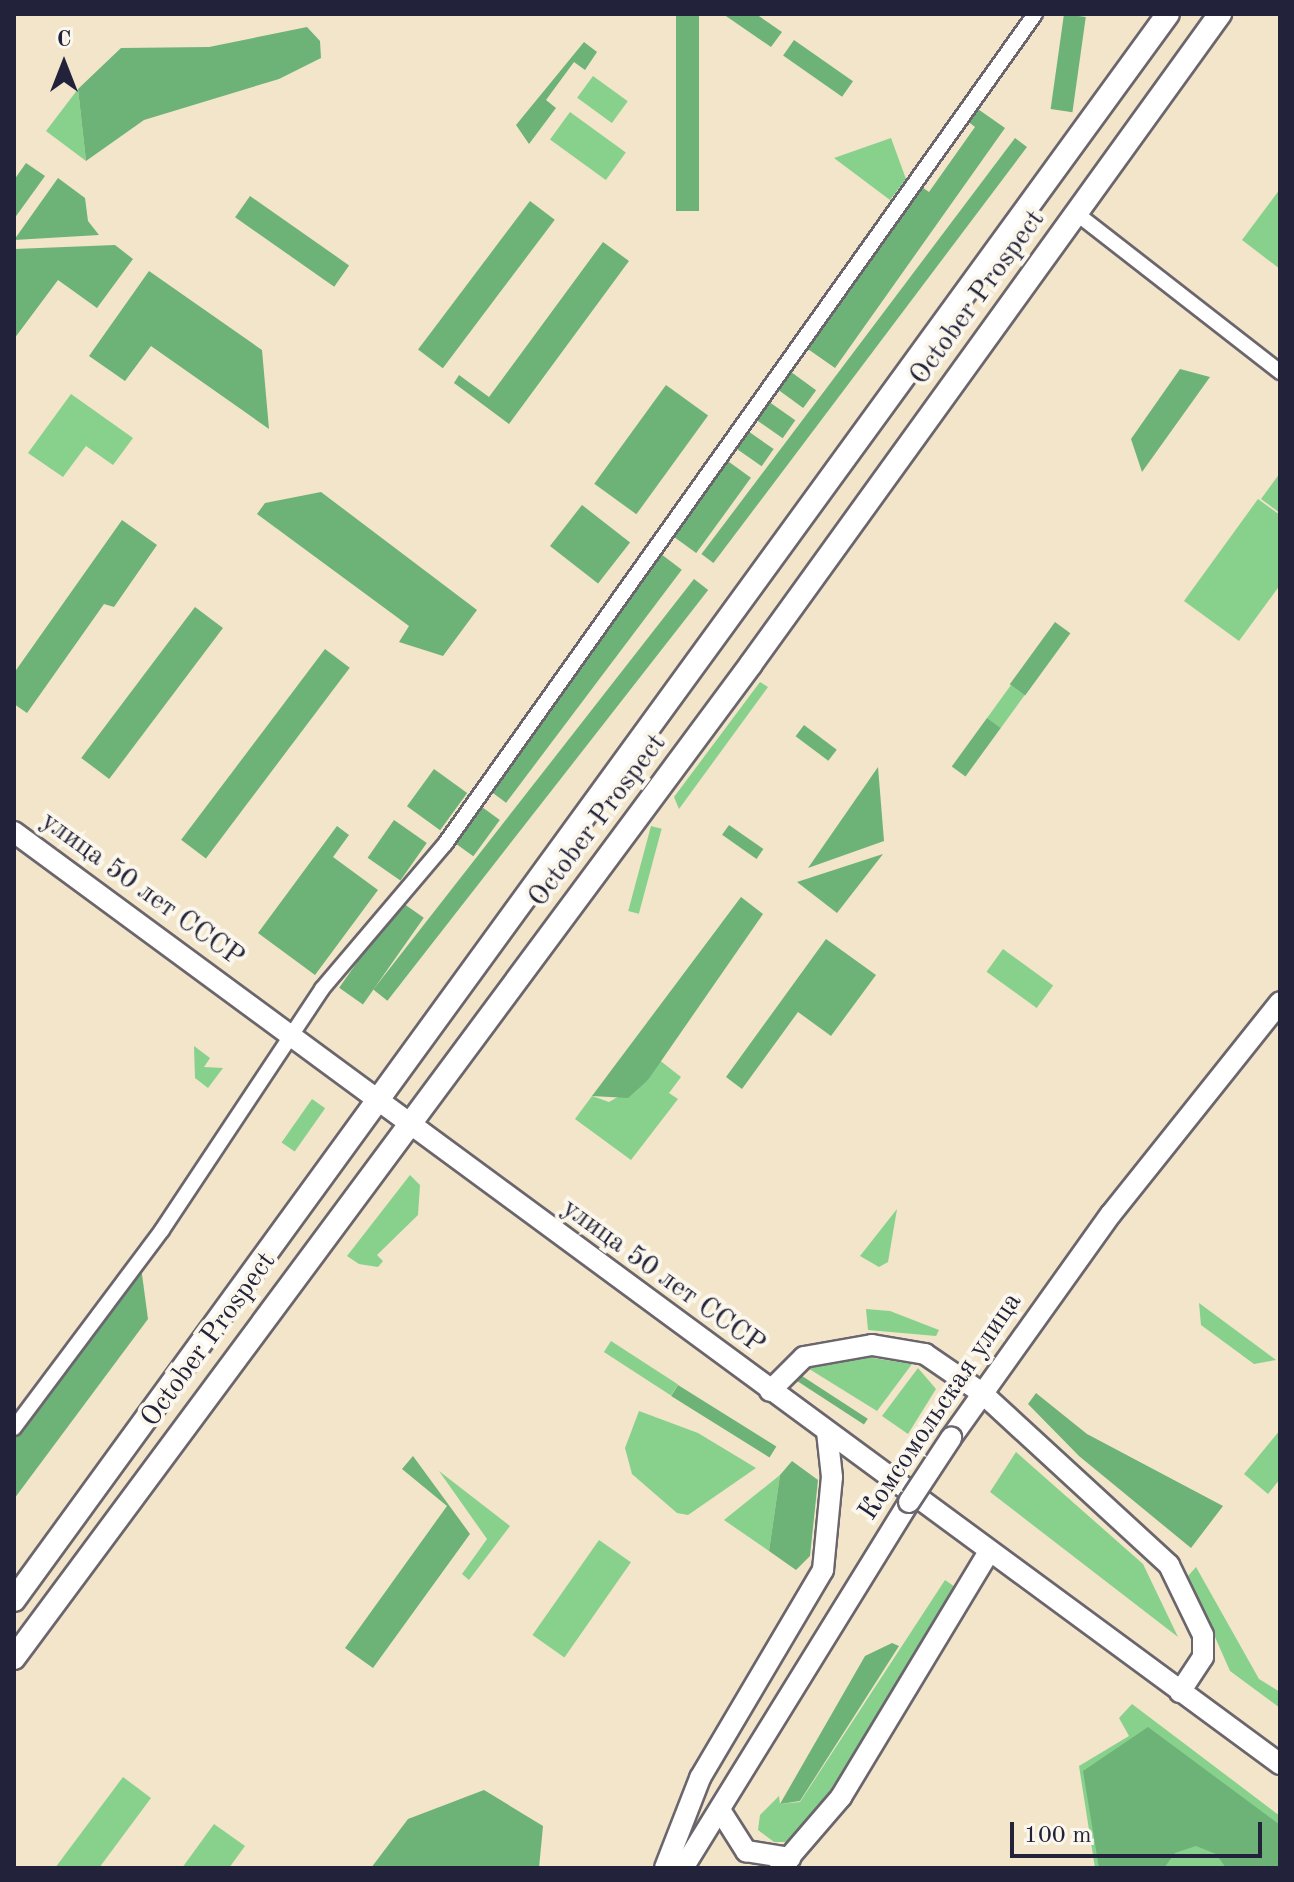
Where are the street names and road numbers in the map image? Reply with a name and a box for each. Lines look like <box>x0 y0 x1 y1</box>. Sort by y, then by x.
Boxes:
street label: October Prospect <box>903 204 1053 392</box>
street label: October Prospect <box>522 728 674 914</box>
street label: улица 50 лет СССР <box>34 805 250 975</box>
street label: улица 50 лет СССР <box>555 1192 771 1362</box>
street label: October Prospect <box>134 1246 284 1434</box>
street label: Комсомольская улица <box>852 1287 1030 1527</box>

